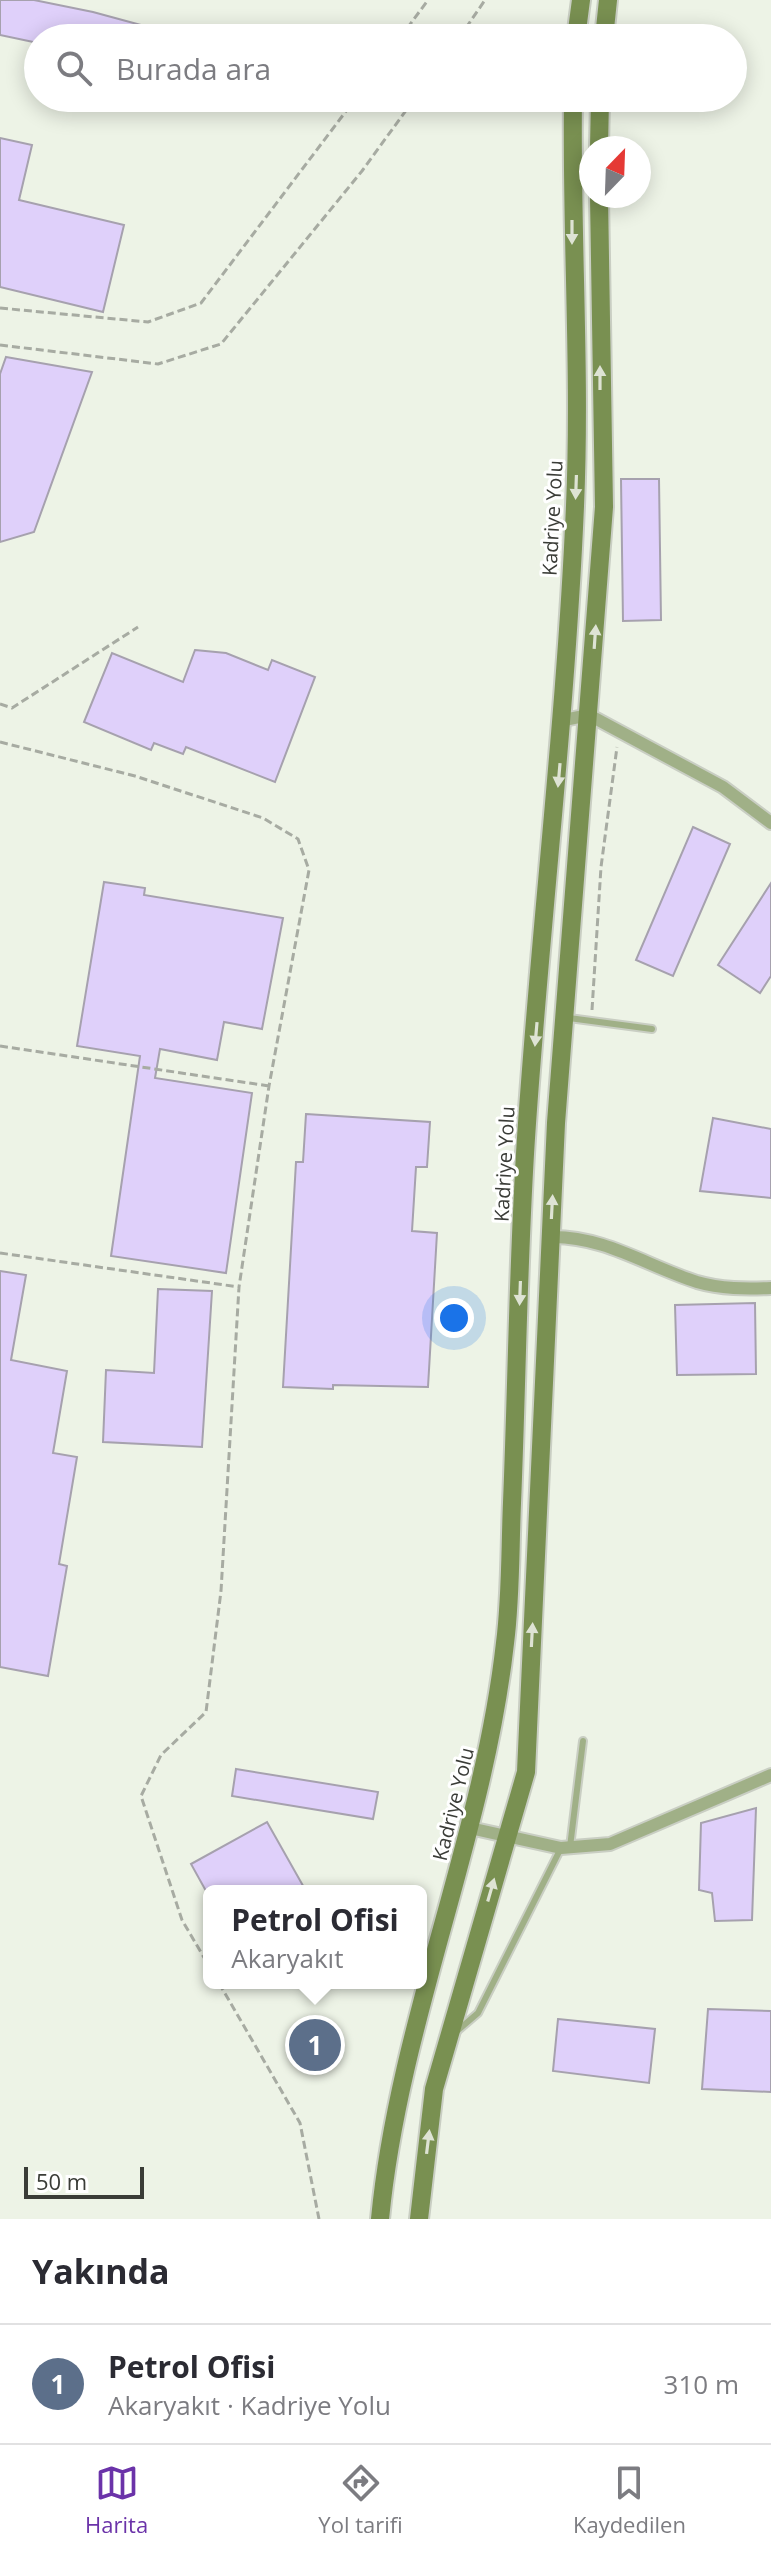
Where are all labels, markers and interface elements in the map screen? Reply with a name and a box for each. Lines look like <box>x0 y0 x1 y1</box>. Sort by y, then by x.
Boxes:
search box <box>24 24 747 112</box>
icon: search <box>52 46 96 90</box>
text: Burada ara <box>116 48 271 89</box>
north arrow <box>579 136 651 208</box>
one-way arrow <box>566 220 578 245</box>
one-way arrow <box>594 365 606 390</box>
street label: Kadriye Yolu <box>535 459 569 577</box>
one-way arrow <box>569 475 582 500</box>
one-way arrow <box>589 624 602 649</box>
one-way arrow <box>552 763 565 788</box>
one-way arrow <box>529 1022 542 1047</box>
street label: Kadriye Yolu <box>487 1105 521 1223</box>
one-way arrow <box>546 1195 559 1220</box>
one-way arrow <box>514 1281 527 1306</box>
your location <box>434 1298 474 1338</box>
one-way arrow <box>526 1622 539 1647</box>
street label: Kadriye Yolu <box>426 1745 480 1863</box>
one-way arrow <box>485 1877 498 1901</box>
popup <box>203 1885 427 1989</box>
text: Petrol Ofisi <box>231 1899 399 1940</box>
text: Akaryakıt <box>231 1940 343 1976</box>
pin: 1 <box>289 2015 341 2075</box>
one-way arrow <box>422 2129 435 2154</box>
scale bar <box>24 2163 144 2199</box>
text: 50 m <box>36 2166 87 2196</box>
text: Yakında <box>32 2248 170 2294</box>
text: Petrol Ofisi <box>108 2346 275 2387</box>
text: 1 <box>51 2366 65 2402</box>
text: 310 m <box>664 2366 739 2402</box>
text: Akaryakıt · Kadriye Yolu <box>108 2387 391 2423</box>
tab: Harita <box>85 2461 148 2539</box>
tab: Yol tarifi <box>318 2461 403 2539</box>
tab: Kaydedilen <box>573 2461 686 2539</box>

